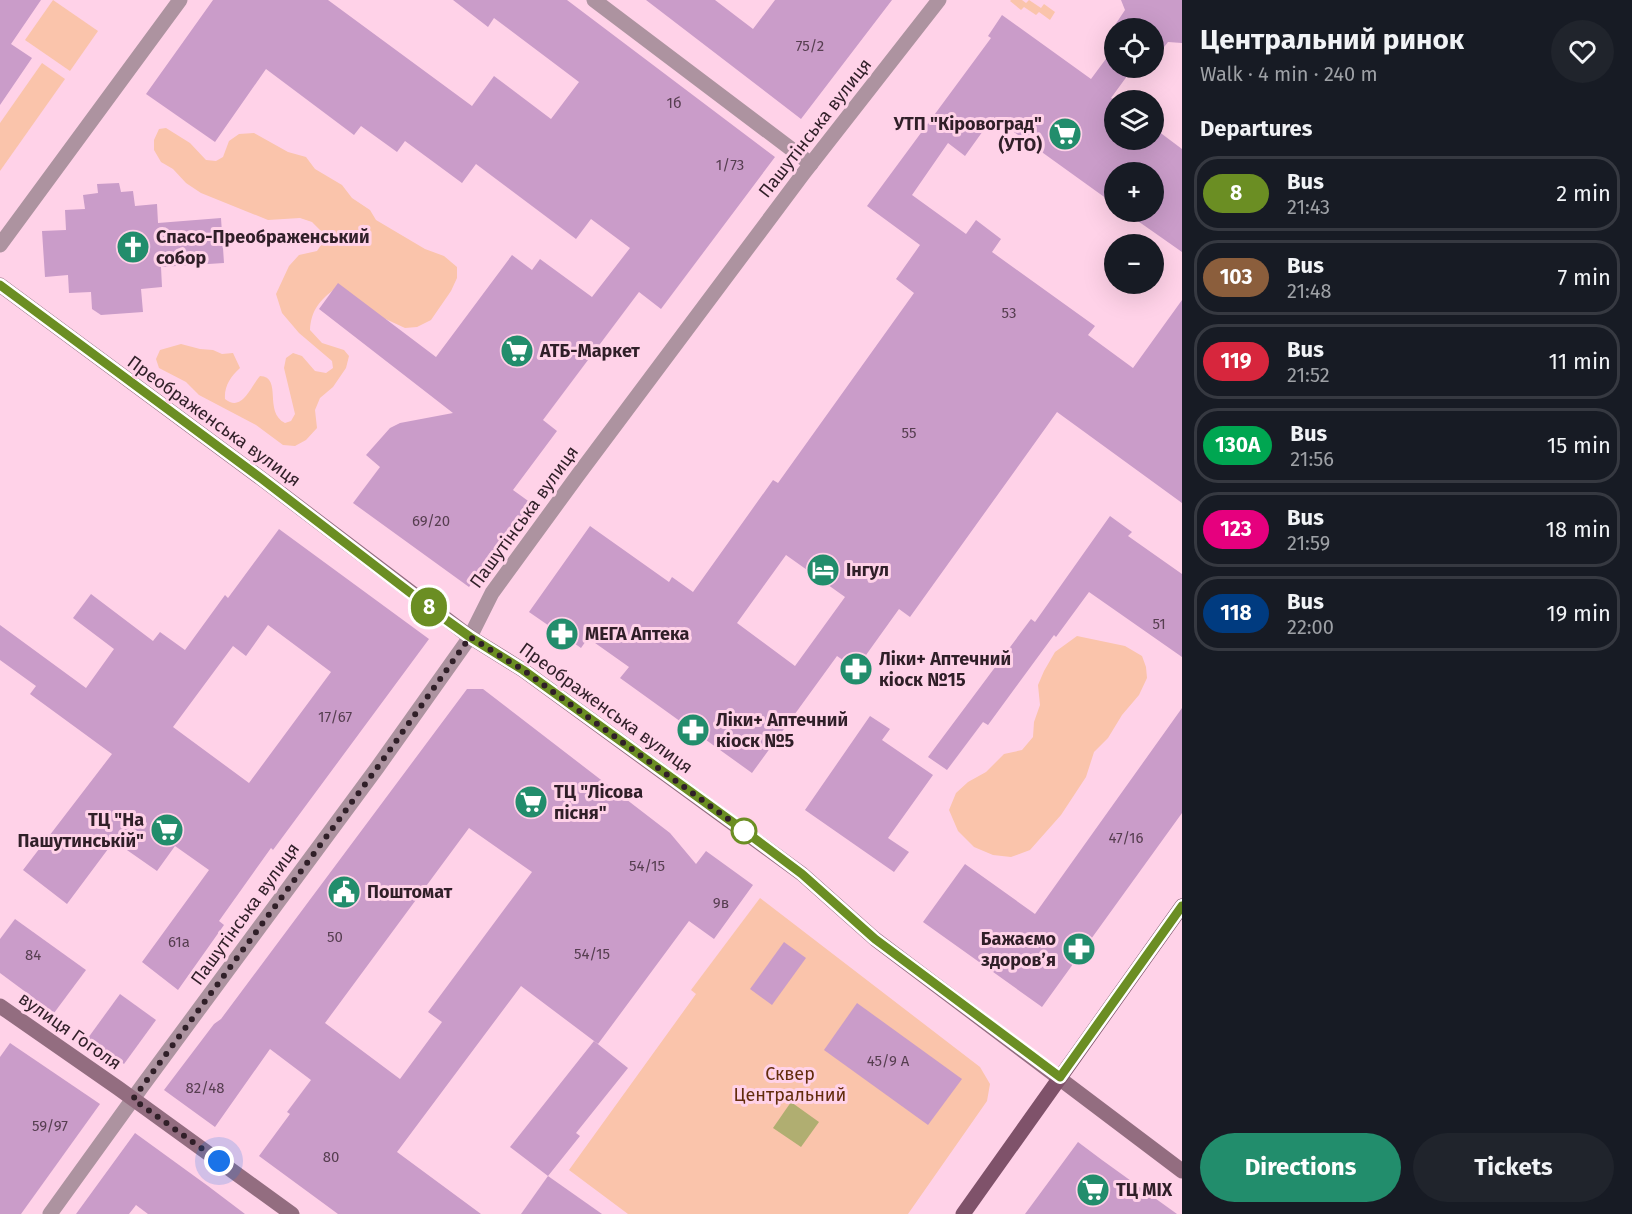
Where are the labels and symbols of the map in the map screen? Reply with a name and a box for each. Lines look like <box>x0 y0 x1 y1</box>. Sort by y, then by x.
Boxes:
house number: 75/2 <box>796 37 824 55</box>
street label: Пашутінська вулиця <box>754 54 876 202</box>
house number: 1б <box>666 94 682 112</box>
place label: УТП "Кіровоград" (УТО) <box>893 113 1042 156</box>
supermarket icon: УТП "Кіровоград" (УТО) <box>1047 116 1083 152</box>
house number: 1/73 <box>716 156 744 174</box>
place label: Спасо-Преображенський собор <box>156 226 370 269</box>
church icon: Спасо-Преображенський собор <box>115 229 151 265</box>
house number: 53 <box>1002 304 1016 322</box>
supermarket icon: АТБ-Маркет <box>499 333 535 369</box>
place label: АТБ-Маркет <box>539 340 640 362</box>
street label: Преображенська вулиця <box>123 351 305 491</box>
house number: 55 <box>902 424 916 442</box>
street label: Пашутінська вулиця <box>465 441 583 593</box>
house number: 69/20 <box>412 512 450 530</box>
hotel icon: Інгул <box>805 552 841 588</box>
place label: Інгул <box>846 559 889 581</box>
line badge: 8 <box>410 588 448 626</box>
house number: 51 <box>1152 615 1166 633</box>
pharmacy icon: МЕГА Аптека <box>544 616 580 652</box>
place label: МЕГА Аптека <box>585 623 690 645</box>
street label: Преображенська вулиця <box>515 638 697 778</box>
place label: Ліки+ Аптечний кіоск №15 <box>879 648 1011 691</box>
pharmacy icon: Ліки+ Аптечний кіоск №15 <box>838 651 874 687</box>
house number: 17/67 <box>318 708 352 726</box>
place label: Ліки+ Аптечний кіоск №5 <box>716 709 848 752</box>
pharmacy icon: Ліки+ Аптечний кіоск №5 <box>675 712 711 748</box>
place label: ТЦ "Лісова пісня" <box>554 781 643 824</box>
supermarket icon: ТЦ "Лісова пісня" <box>513 784 549 820</box>
place label: ТЦ "На Пашутинській" <box>18 809 144 852</box>
supermarket icon: ТЦ "На Пашутинській" <box>149 812 185 848</box>
unlabelled marker <box>731 818 757 844</box>
house number: 47/16 <box>1108 829 1144 847</box>
street label: Пашутінська вулиця <box>186 838 304 990</box>
house number: 54/15 <box>629 857 665 875</box>
public building icon: Поштомат <box>326 874 362 910</box>
place label: Поштомат <box>367 881 453 903</box>
house number: 9в <box>713 894 729 912</box>
house number: 50 <box>327 928 343 946</box>
place label: Бажаємо здоровʼя <box>981 928 1056 971</box>
pharmacy icon: Бажаємо здоровʼя <box>1061 931 1097 967</box>
house number: 61а <box>168 933 190 951</box>
house number: 54/15 <box>574 945 610 963</box>
house number: 84 <box>25 946 41 964</box>
street label: вулиця Гоголя <box>14 987 126 1075</box>
house number: 45/9 A <box>867 1052 910 1070</box>
park label: Сквер Центральний <box>734 1063 846 1106</box>
house number: 82/48 <box>186 1079 224 1097</box>
house number: 59/97 <box>32 1117 68 1135</box>
your location <box>204 1146 234 1176</box>
house number: 80 <box>323 1148 339 1166</box>
supermarket icon: ТЦ MIX <box>1075 1172 1111 1208</box>
place label: ТЦ MIX <box>1116 1179 1173 1201</box>

